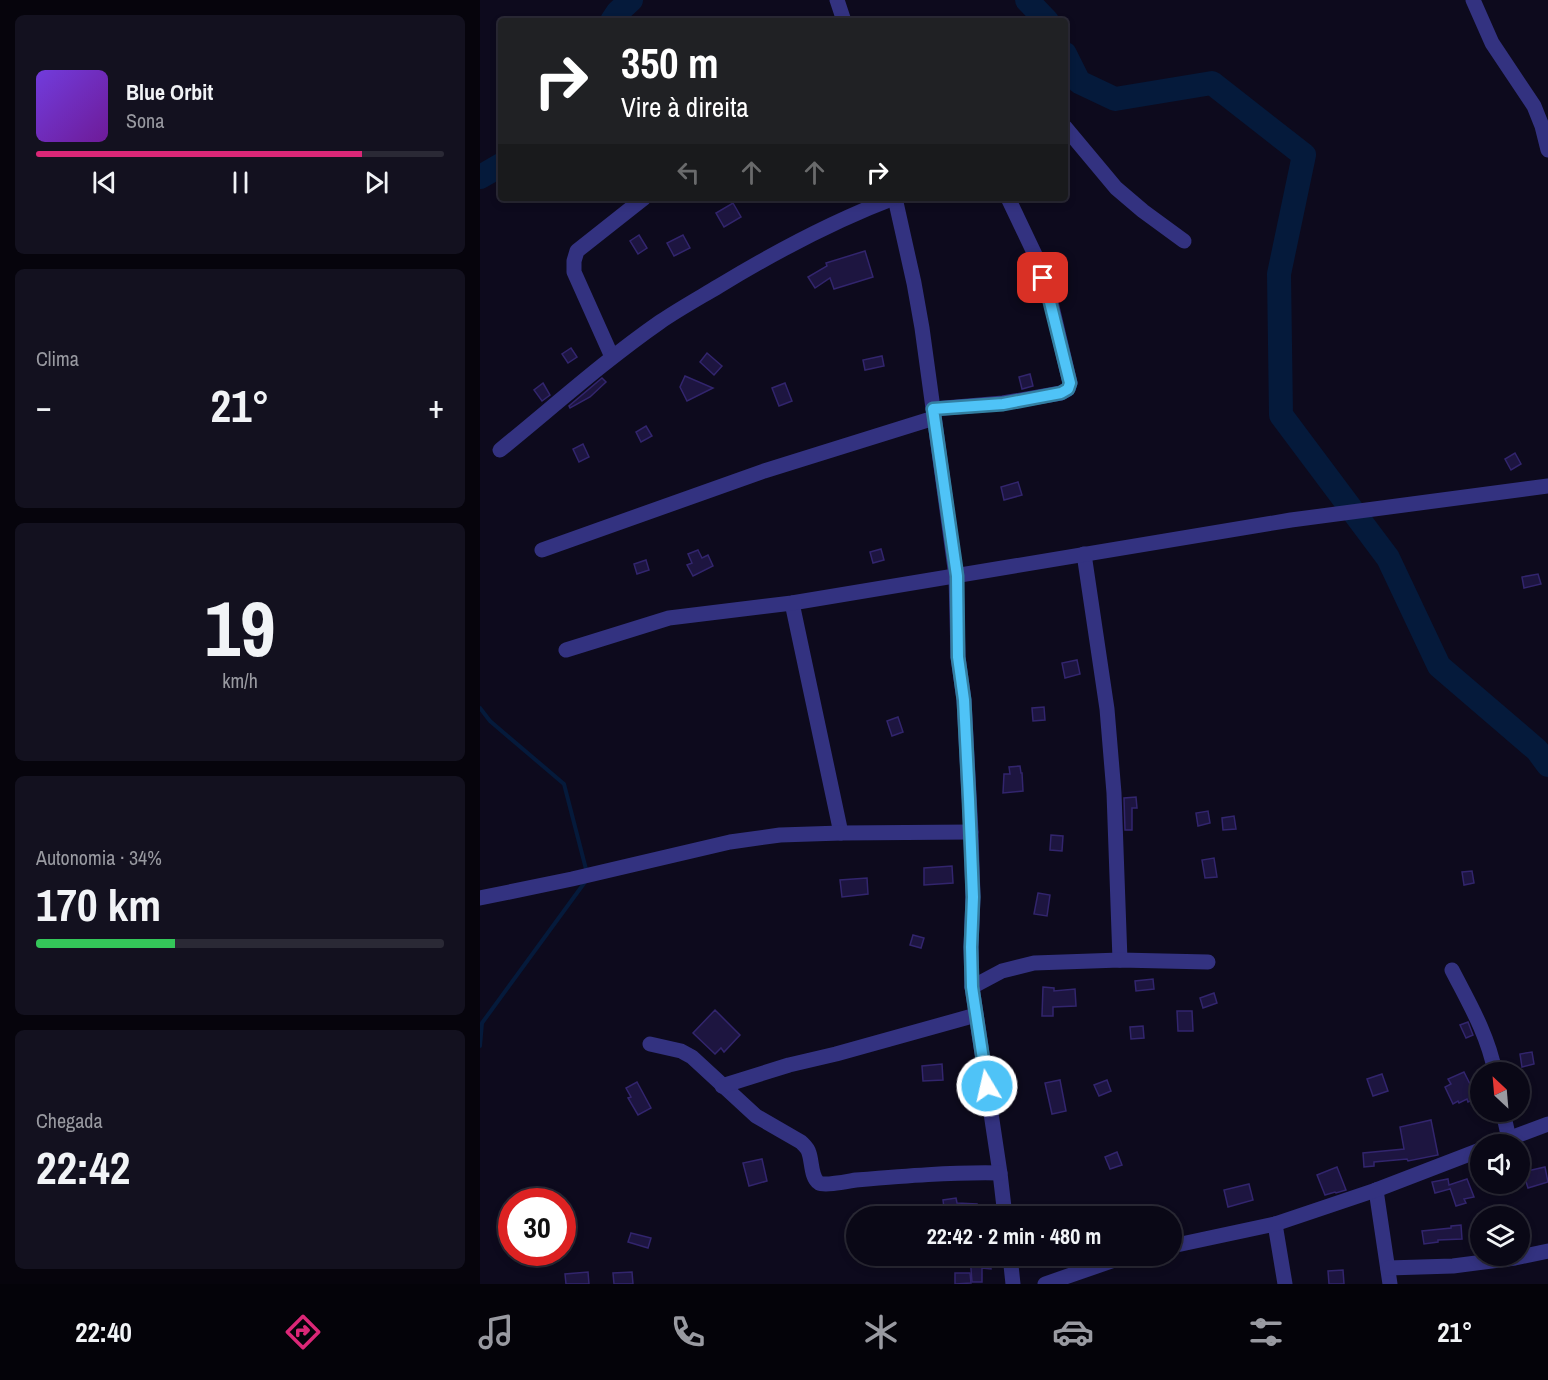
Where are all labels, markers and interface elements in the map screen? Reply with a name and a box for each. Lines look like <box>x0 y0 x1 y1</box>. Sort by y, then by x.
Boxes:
text: 350 m <box>621 35 719 91</box>
icon: right <box>522 42 600 120</box>
text: Blue Orbit <box>126 77 213 107</box>
text: Vire à direita <box>621 89 749 125</box>
text: Sona <box>126 107 164 134</box>
icon: left <box>672 156 705 189</box>
icon: ahead <box>735 156 768 189</box>
icon: ahead <box>798 156 831 189</box>
icon: right <box>861 156 894 189</box>
icon: previous <box>88 166 121 199</box>
icon: pause <box>224 166 257 199</box>
icon: next <box>360 166 393 199</box>
pin <box>1017 252 1068 303</box>
icon: arrive <box>1026 261 1059 294</box>
text: Clima <box>36 345 79 372</box>
text: 21° <box>210 375 270 436</box>
text: − <box>36 384 52 428</box>
text: + <box>428 384 444 428</box>
text: 19 <box>204 575 276 680</box>
text: km/h <box>222 667 258 694</box>
text: Autonomia · 34% <box>36 844 162 871</box>
text: 170 km <box>36 874 161 935</box>
position arrow <box>955 1054 1019 1118</box>
north arrow <box>1470 1062 1530 1122</box>
map controls <box>1470 1062 1530 1266</box>
text: Chegada <box>36 1107 103 1134</box>
button: sound <box>1470 1134 1530 1194</box>
text: 22:42 <box>36 1137 130 1198</box>
speed limit sign: 30 <box>498 1188 576 1266</box>
button: layers <box>1470 1206 1530 1266</box>
text: 22:42 · 2 min · 480 m <box>927 1221 1101 1251</box>
icon: directions <box>282 1311 324 1353</box>
icon: music <box>475 1311 517 1353</box>
icon: phone <box>667 1311 709 1353</box>
icon: climate <box>860 1311 902 1353</box>
icon: car <box>1052 1311 1094 1353</box>
icon: filters <box>1245 1311 1287 1353</box>
text: 22:40 <box>75 1314 132 1350</box>
text: 21° <box>1437 1314 1473 1350</box>

